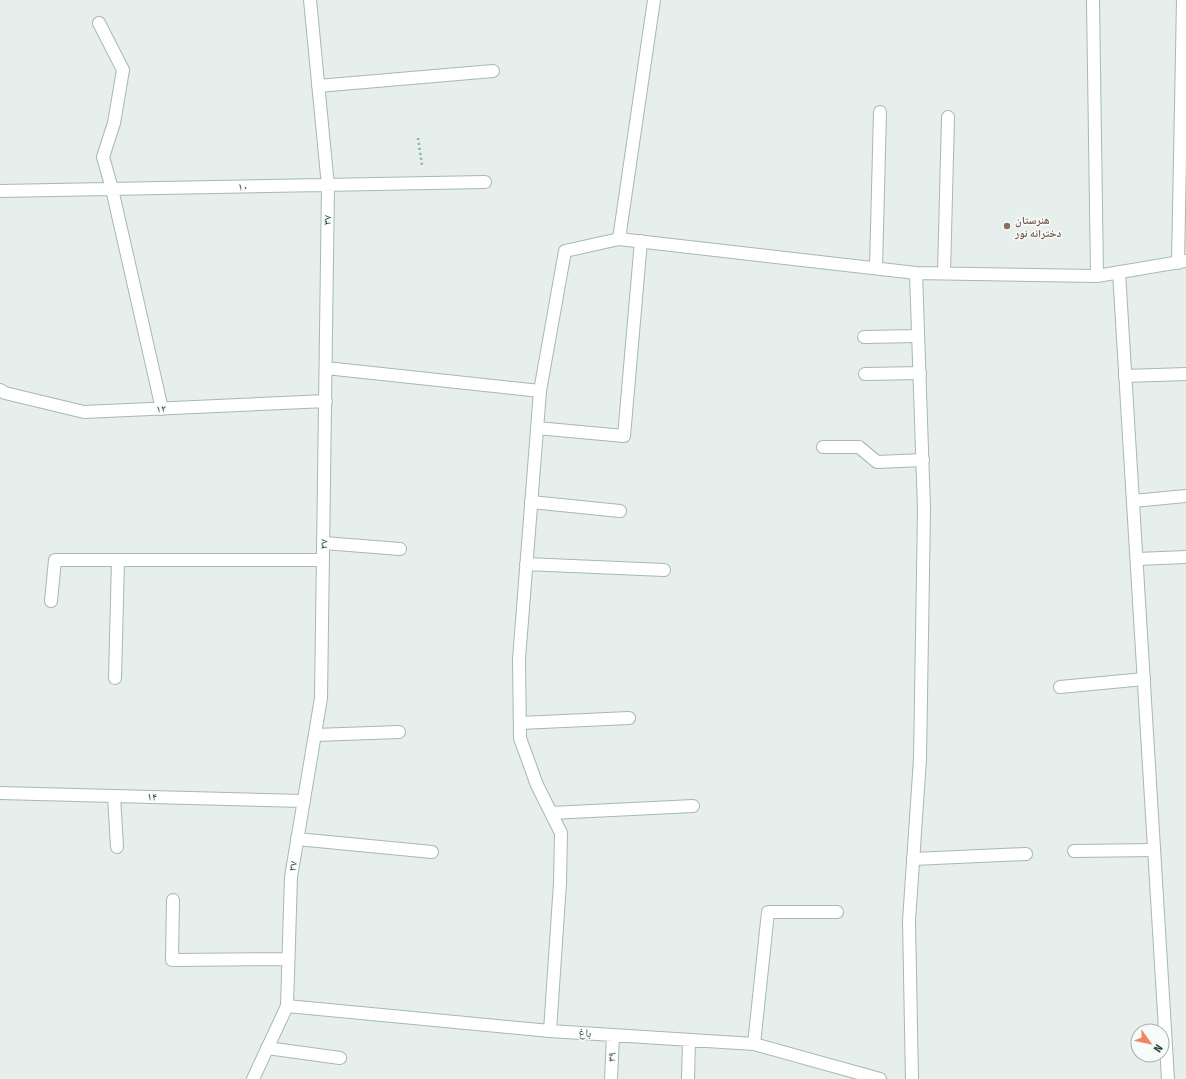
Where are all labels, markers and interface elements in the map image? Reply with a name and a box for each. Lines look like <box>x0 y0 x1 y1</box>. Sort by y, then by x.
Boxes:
street label: ۱۰ <box>238 180 248 194</box>
place label: هنرستان دخترانه نور <box>1014 214 1062 240</box>
street label: ۳۷ <box>321 215 334 225</box>
marker: هنرستان دخترانه نور <box>1002 221 1012 231</box>
street label: ۱۲ <box>156 402 166 416</box>
street label: ۳۷ <box>317 539 331 549</box>
street label: ۱۴ <box>147 790 157 804</box>
street label: ۳۷ <box>286 860 300 872</box>
north arrow <box>1130 1023 1170 1063</box>
street label: باغ <box>578 1026 592 1040</box>
text: N <box>1151 1042 1165 1054</box>
street label: ۳۹ <box>605 1052 619 1062</box>

